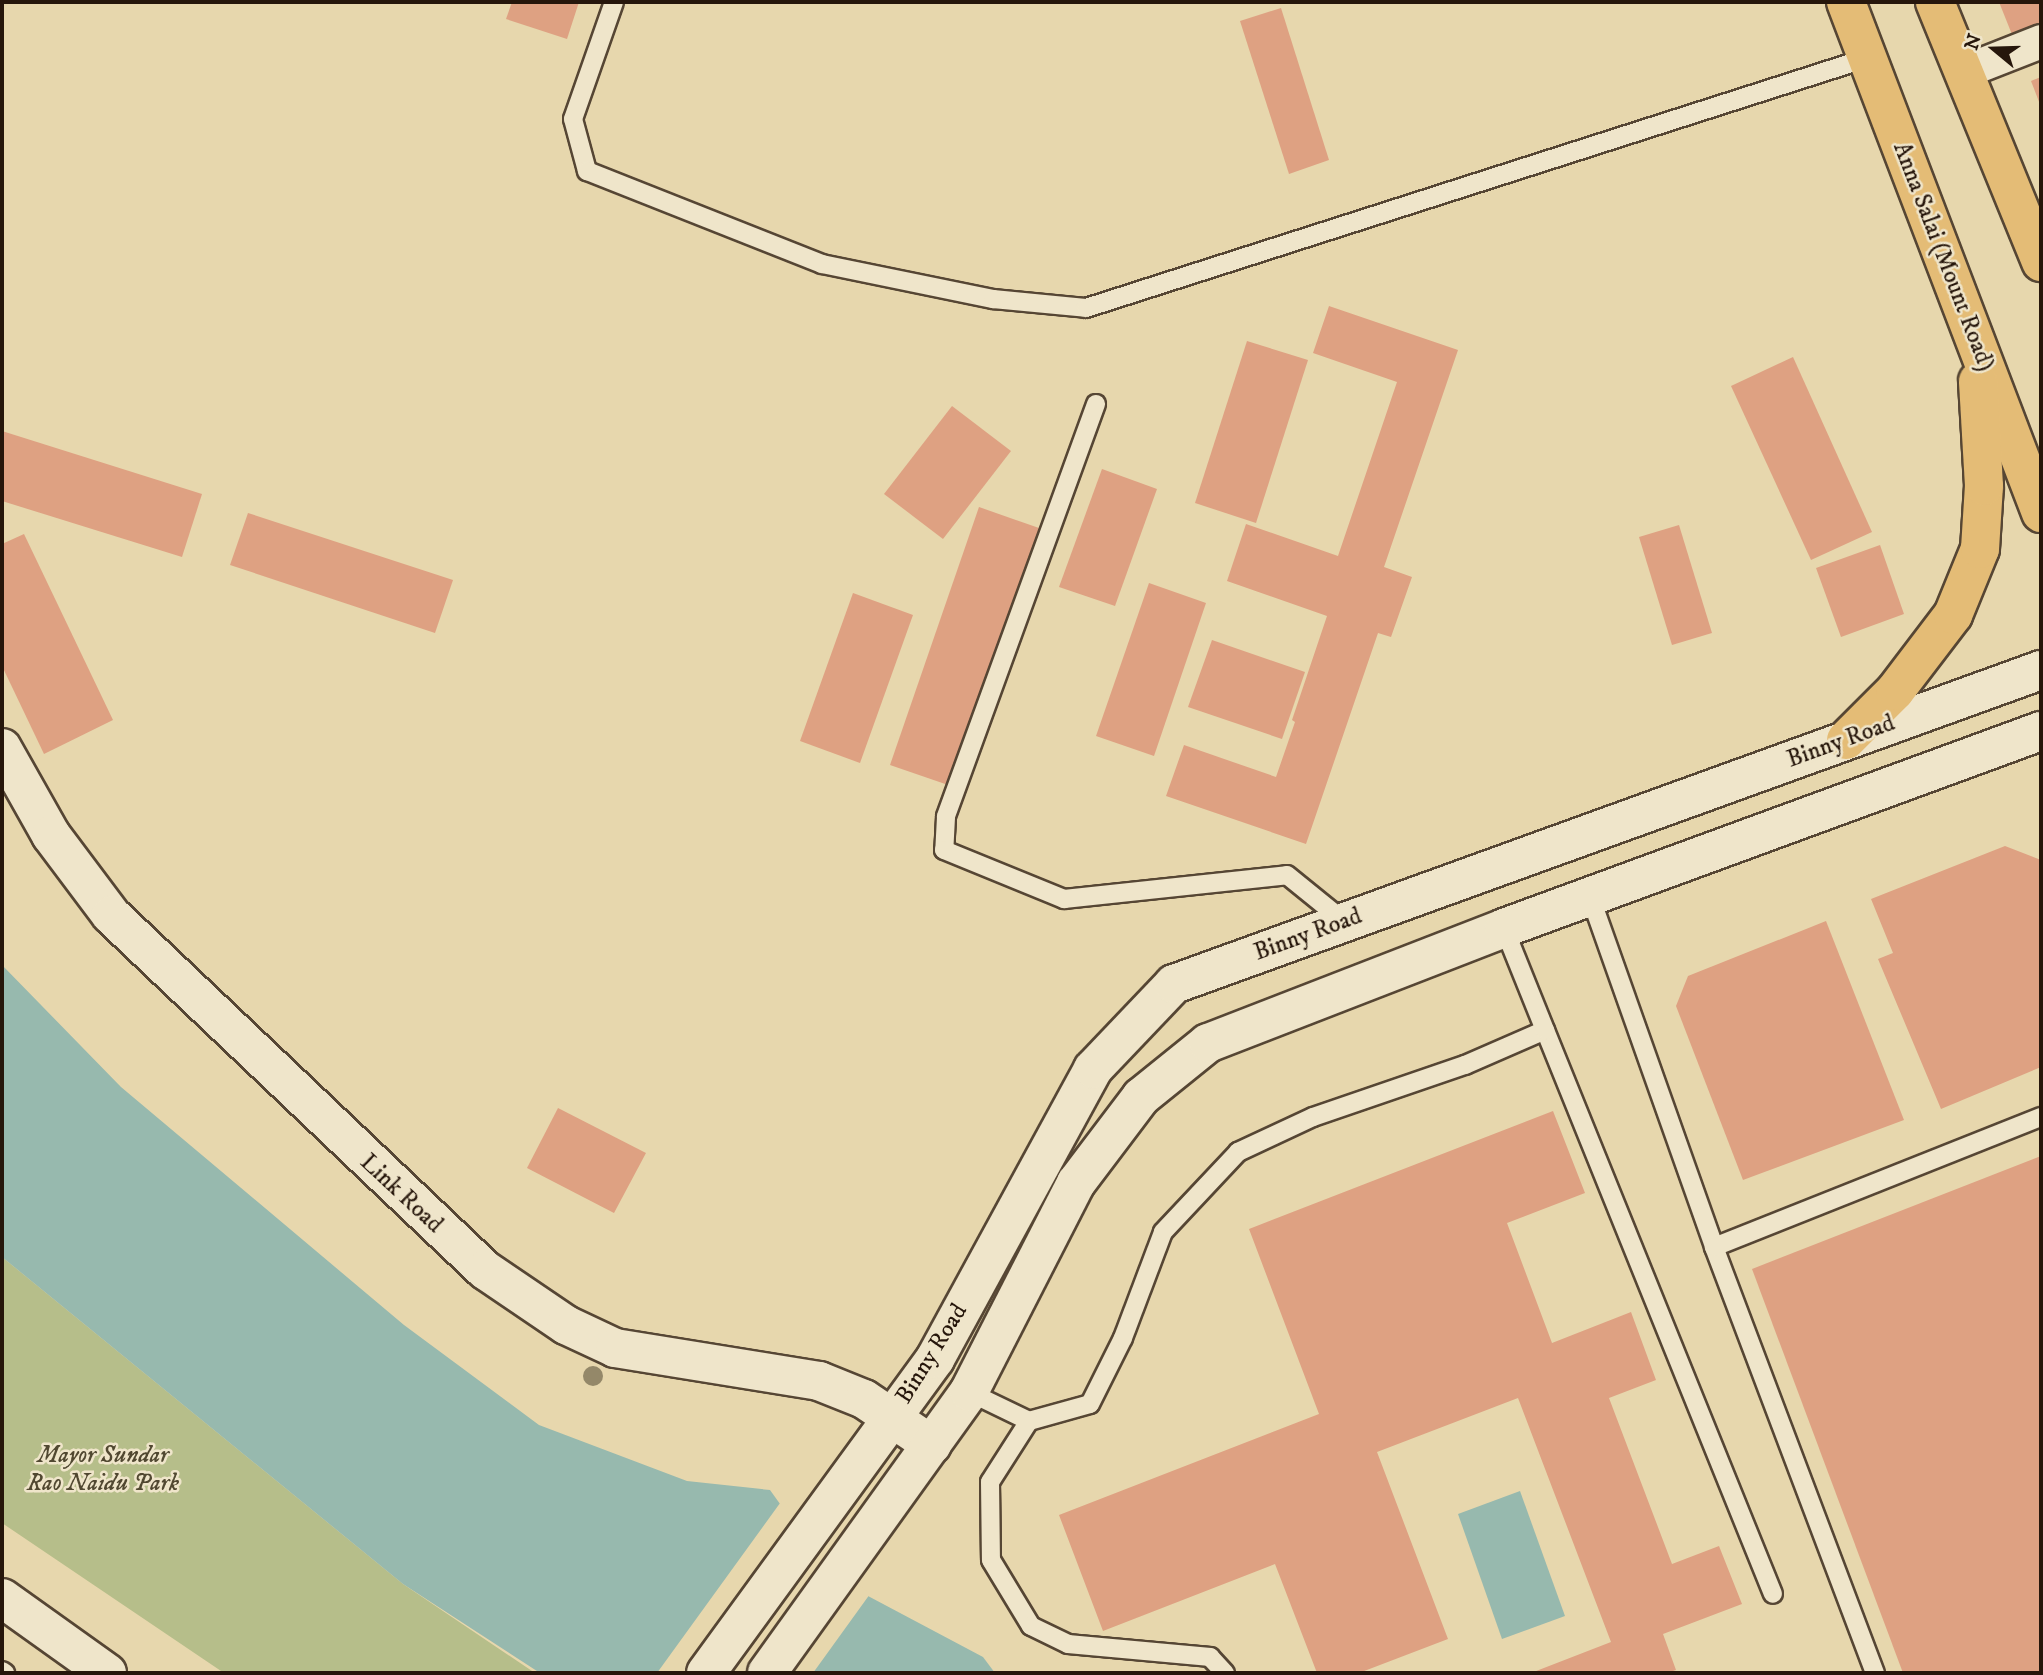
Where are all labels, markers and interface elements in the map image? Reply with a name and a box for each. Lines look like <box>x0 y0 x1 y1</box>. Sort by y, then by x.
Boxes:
north arrow <box>1959 14 2029 84</box>
text: N <box>1960 31 1987 53</box>
street label: Anna Salai (Mount Road) <box>1886 138 2000 376</box>
street label: Binny Road <box>1783 709 1899 775</box>
street label: Binny Road <box>1250 902 1366 968</box>
street label: Link Road <box>354 1148 448 1240</box>
street label: Binny Road <box>890 1299 974 1409</box>
park label: Mayor Sundar Rao Naidu Park <box>27 1442 179 1498</box>

